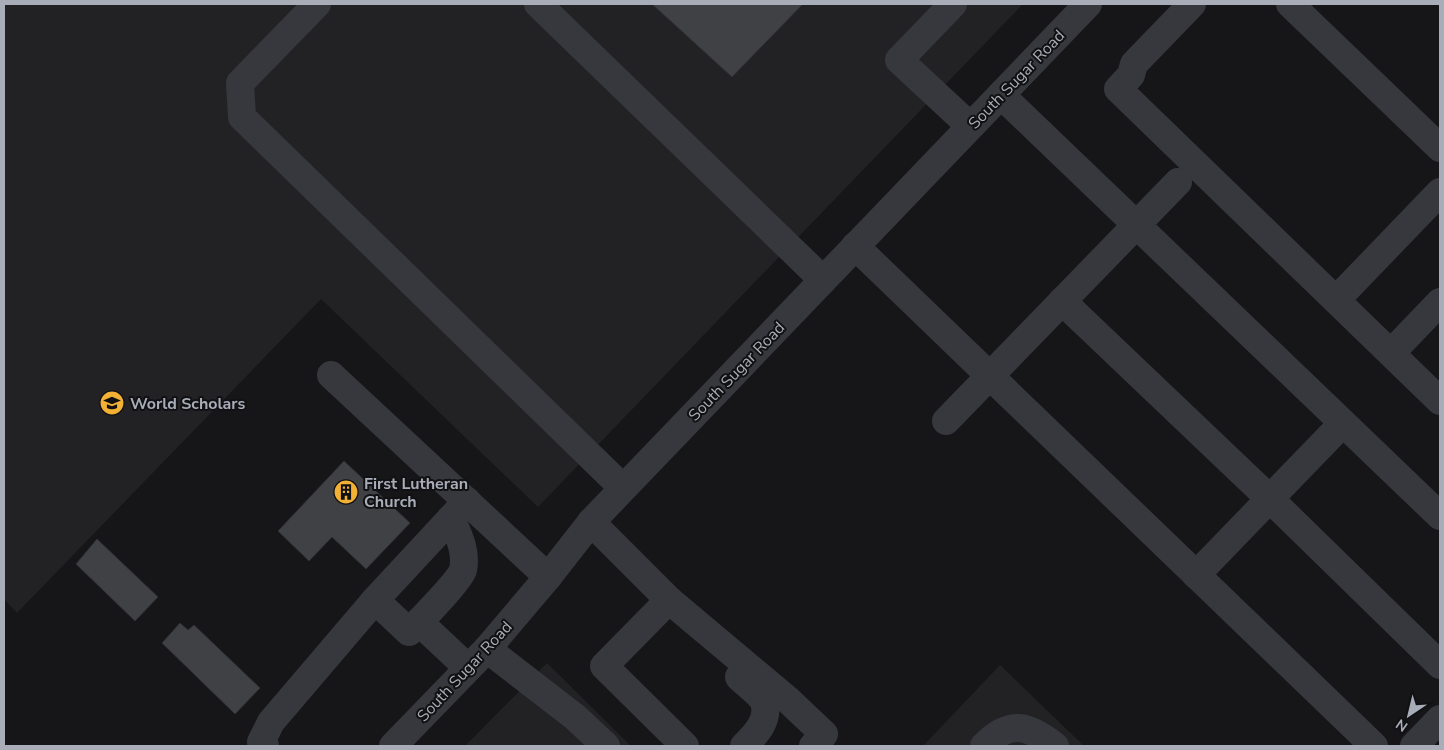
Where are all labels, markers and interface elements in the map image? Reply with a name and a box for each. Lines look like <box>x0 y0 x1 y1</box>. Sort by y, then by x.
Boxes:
street label: South Sugar Road <box>964 25 1070 134</box>
street label: South Sugar Road <box>684 317 790 426</box>
school or university icon: World Scholars <box>99 390 125 416</box>
place label: World Scholars <box>130 393 246 415</box>
place label: First Lutheran Church <box>364 473 468 513</box>
building icon: First Lutheran Church <box>333 479 359 505</box>
street label: South Sugar Road <box>412 617 517 727</box>
north arrow <box>1384 690 1434 740</box>
text: N <box>1392 714 1412 736</box>

